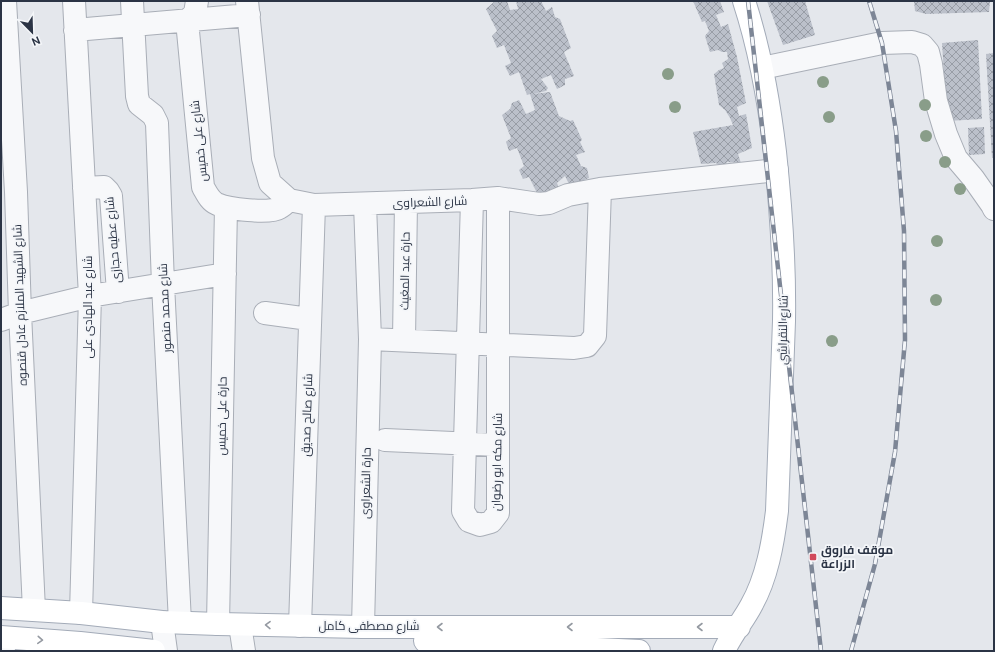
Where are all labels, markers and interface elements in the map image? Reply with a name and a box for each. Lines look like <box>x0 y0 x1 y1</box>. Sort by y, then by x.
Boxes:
north arrow <box>12 12 52 52</box>
text: N <box>30 34 42 48</box>
street label: شارع على خميس <box>188 99 211 182</box>
street label: شارع الشعراوى <box>392 194 468 211</box>
street label: شارع عطيه حجازى <box>102 196 125 284</box>
street label: شارع الشهيد الملازم عادل قنصوه <box>10 224 31 386</box>
street label: حارة عبد المغيث <box>397 232 413 310</box>
street label: شارع عبد الهادى على <box>81 256 96 358</box>
street label: شارع محمد منصور <box>156 263 175 354</box>
street label: شارع النقراشي <box>775 295 794 365</box>
street label: شارع صالح صديق <box>299 373 316 457</box>
street label: حارة على خميس <box>214 376 230 456</box>
street label: شارع مكه ابو رضوان <box>489 413 506 511</box>
street label: حارة الشعراوى <box>358 447 374 519</box>
place label: موقف فاروق الزراعة <box>821 543 893 572</box>
marker: موقف فاروق الزراعة <box>808 552 818 562</box>
street label: شارع مصطفى كامل <box>318 619 420 634</box>
one-way arrow <box>265 621 271 629</box>
one-way arrow <box>437 623 443 631</box>
one-way arrow <box>567 623 573 631</box>
one-way arrow <box>697 623 703 631</box>
one-way arrow <box>37 635 43 644</box>

